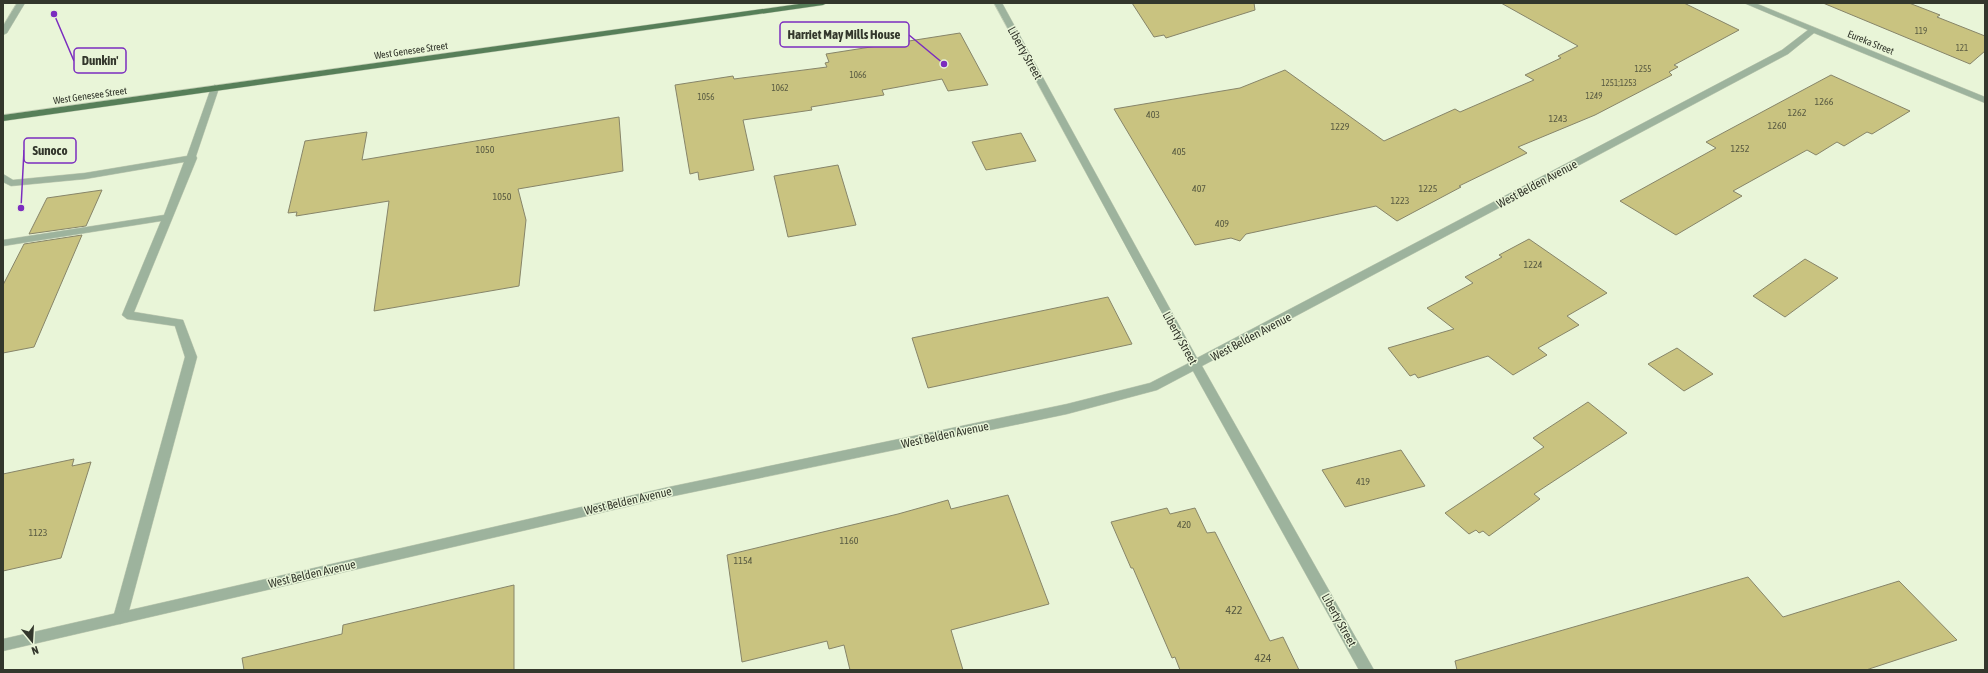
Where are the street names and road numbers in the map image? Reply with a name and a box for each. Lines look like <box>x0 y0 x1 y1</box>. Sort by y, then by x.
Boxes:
street label: Liberty Street <box>1005 24 1046 82</box>
street label: Eureka Street <box>1846 28 1896 57</box>
street label: West Genesee Street <box>373 40 449 61</box>
street label: West Genesee Street <box>52 85 128 106</box>
street label: West Belden Avenue <box>1494 157 1580 211</box>
street label: Liberty Street <box>1160 309 1201 367</box>
street label: West Belden Avenue <box>1208 310 1294 364</box>
street label: West Belden Avenue <box>900 419 990 451</box>
street label: West Belden Avenue <box>583 484 673 518</box>
street label: West Belden Avenue <box>267 557 357 591</box>
street label: Liberty Street <box>1319 591 1360 649</box>

